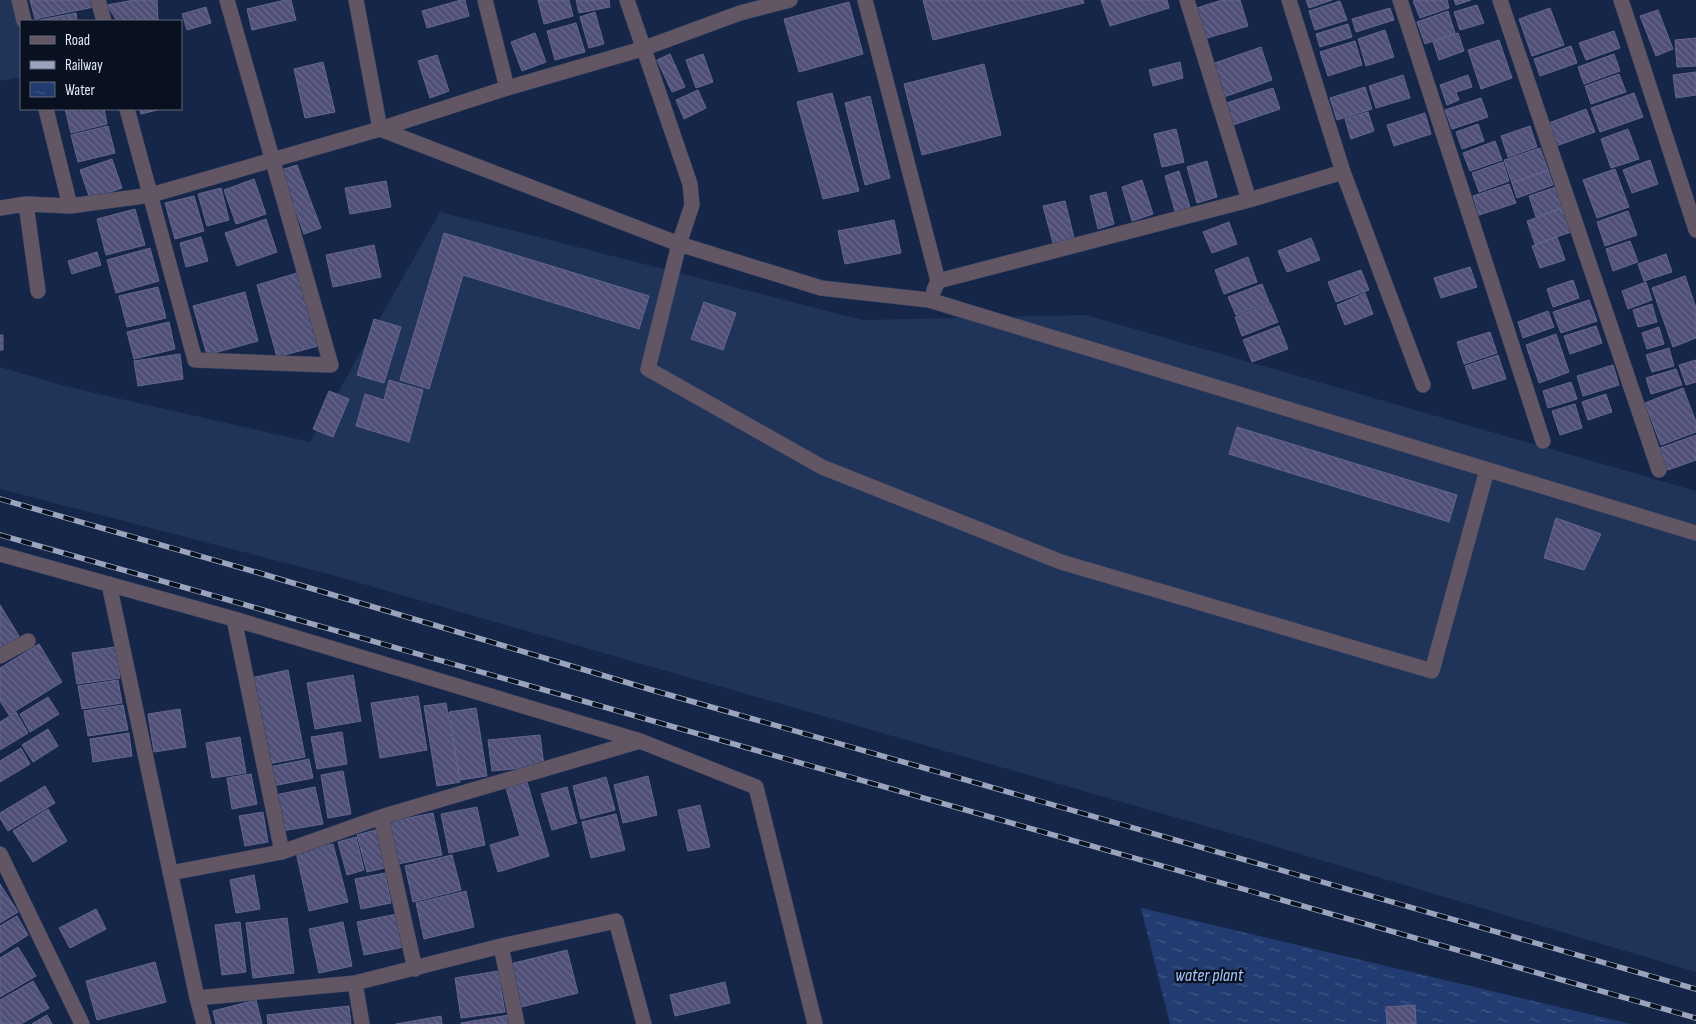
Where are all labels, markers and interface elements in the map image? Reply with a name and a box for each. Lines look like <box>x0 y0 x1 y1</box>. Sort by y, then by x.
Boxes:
legend <box>20 20 182 110</box>
text: Road <box>65 31 90 50</box>
text: Railway <box>65 56 103 75</box>
text: Water <box>65 81 96 100</box>
water label: water plant <box>1175 965 1244 986</box>

